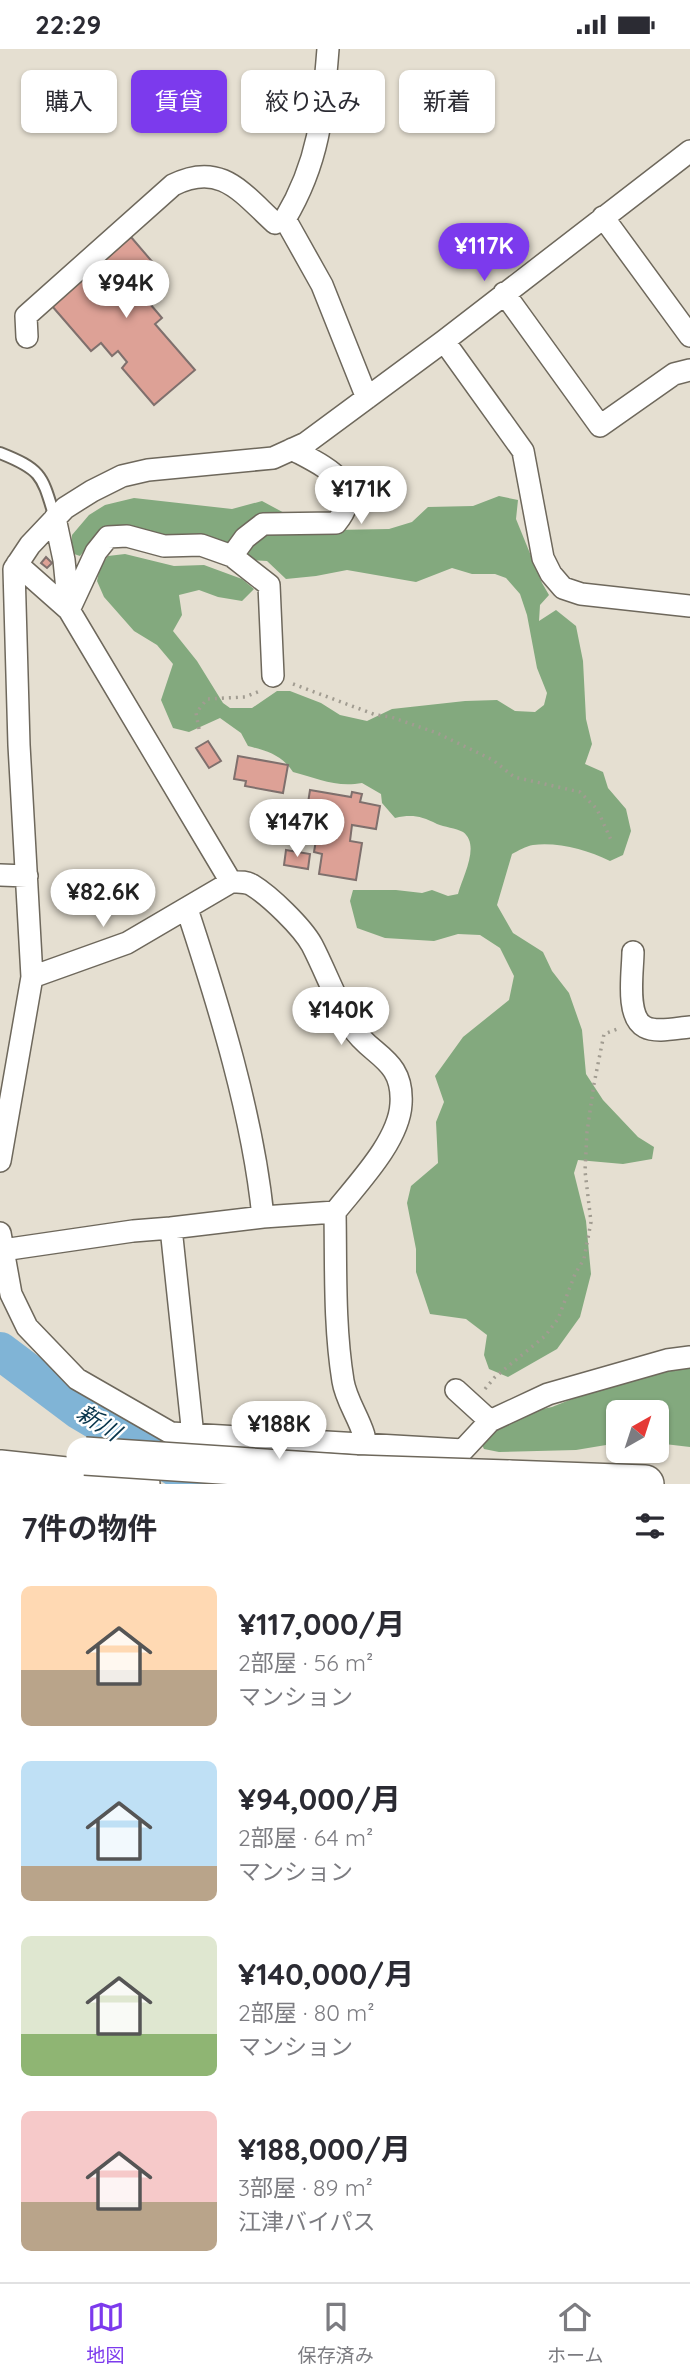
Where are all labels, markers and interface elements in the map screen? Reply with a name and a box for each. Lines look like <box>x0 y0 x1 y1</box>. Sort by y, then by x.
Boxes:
text: 22:29 <box>35 8 101 41</box>
chip: 購入 <box>21 70 117 133</box>
chip: 賃貸 <box>131 70 227 133</box>
chip: 絞り込み <box>241 70 385 133</box>
chip: 新着 <box>399 70 495 133</box>
pin: ¥117K <box>435 223 533 283</box>
text: ¥117K <box>454 231 514 260</box>
pin: ¥94K <box>85 261 167 320</box>
text: ¥94K <box>98 268 154 297</box>
pin: ¥171K <box>312 467 410 526</box>
text: ¥171K <box>331 474 391 503</box>
pin: ¥147K <box>248 799 346 859</box>
text: ¥147K <box>265 807 329 836</box>
pin: ¥82.6K <box>46 869 160 929</box>
text: ¥82.6K <box>67 877 139 906</box>
pin: ¥140K <box>292 988 390 1047</box>
text: ¥140K <box>308 995 374 1024</box>
water label: 新川 <box>72 1398 129 1448</box>
north arrow <box>606 1400 668 1463</box>
map controls <box>606 1400 669 1463</box>
pin: ¥188K <box>230 1401 328 1461</box>
text: ¥188K <box>248 1409 310 1438</box>
icon: filters <box>631 1507 669 1545</box>
text: 7件の物件 <box>21 1509 157 1547</box>
text: ¥117,000/月 <box>238 1605 405 1643</box>
icon: home <box>77 1614 161 1698</box>
text: 2部屋 · 56 m² <box>238 1648 373 1677</box>
text: マンション <box>238 1682 353 1711</box>
text: ¥94,000/月 <box>238 1780 401 1818</box>
icon: home <box>77 1789 161 1873</box>
text: 2部屋 · 64 m² <box>238 1823 373 1852</box>
text: マンション <box>238 1857 353 1886</box>
text: ¥140,000/月 <box>238 1955 414 1993</box>
icon: home <box>77 1964 161 2048</box>
text: 2部屋 · 80 m² <box>238 1998 374 2027</box>
text: マンション <box>238 2032 353 2061</box>
text: ¥188,000/月 <box>238 2130 411 2168</box>
icon: home <box>77 2139 161 2223</box>
text: 3部屋 · 89 m² <box>238 2173 373 2202</box>
text: 江津バイパス <box>238 2207 376 2236</box>
tab: 地図 <box>87 2298 125 2367</box>
tab: 保存済み <box>298 2298 374 2367</box>
tab: ホーム <box>547 2298 603 2367</box>

